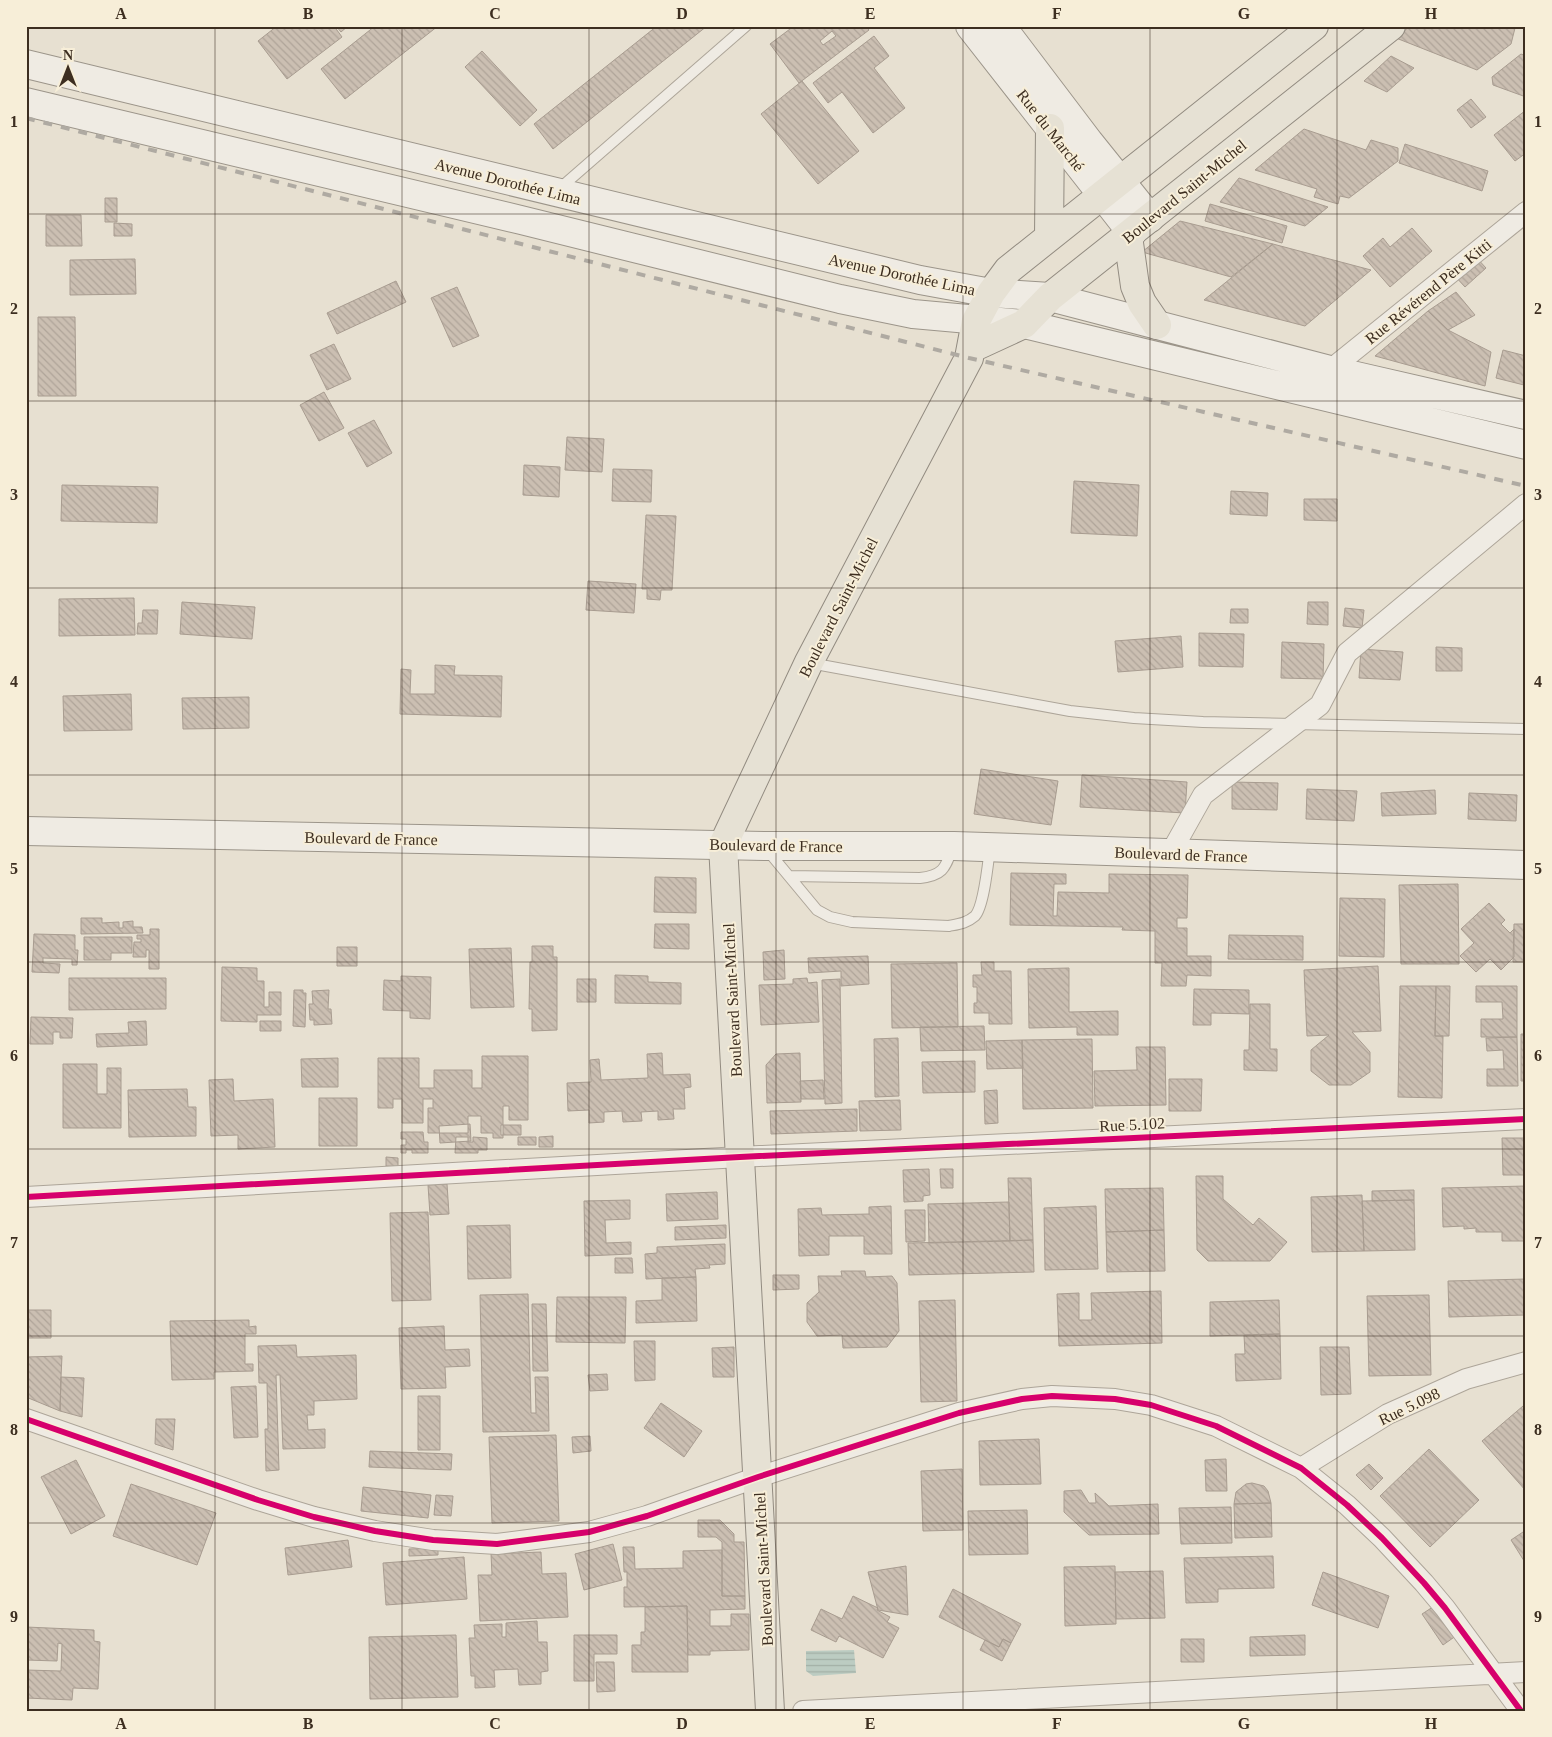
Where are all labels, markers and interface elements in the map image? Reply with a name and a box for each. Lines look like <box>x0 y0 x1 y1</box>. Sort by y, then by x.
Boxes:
text: A <box>115 5 127 22</box>
text: B <box>303 5 314 22</box>
text: C <box>489 5 501 22</box>
text: D <box>676 5 688 22</box>
text: E <box>865 5 875 22</box>
text: F <box>1052 5 1062 22</box>
text: G <box>1238 5 1251 22</box>
text: H <box>1425 5 1438 22</box>
north arrow <box>42 42 92 92</box>
text: N <box>63 48 73 63</box>
street label: Rue du Marché <box>1014 86 1088 174</box>
text: 1 <box>10 113 18 130</box>
text: 1 <box>1534 113 1542 130</box>
street label: Boulevard Saint-Michel <box>1119 136 1250 247</box>
street label: Avenue Dorothée Lima <box>433 155 583 208</box>
street label: Rue Révérend Père Kitti <box>1362 235 1495 347</box>
street label: Avenue Dorothée Lima <box>827 251 977 298</box>
text: 2 <box>10 300 18 317</box>
text: 2 <box>1534 300 1542 317</box>
text: 3 <box>10 486 18 503</box>
text: 3 <box>1534 486 1542 503</box>
street label: Boulevard Saint-Michel <box>796 534 881 680</box>
text: 4 <box>10 673 18 690</box>
text: 4 <box>1534 673 1542 690</box>
street label: Boulevard de France <box>304 829 438 848</box>
street label: Boulevard de France <box>709 836 843 855</box>
street label: Boulevard de France <box>1114 844 1248 865</box>
text: 5 <box>10 860 18 877</box>
text: 5 <box>1534 860 1542 877</box>
street label: Boulevard Saint-Michel <box>720 922 745 1077</box>
text: 6 <box>10 1047 18 1064</box>
text: 6 <box>1534 1047 1542 1064</box>
street label: Rue 5.102 <box>1099 1114 1165 1135</box>
text: 7 <box>10 1234 18 1251</box>
text: 7 <box>1534 1234 1542 1251</box>
street label: Rue 5.098 <box>1376 1384 1443 1429</box>
text: 8 <box>10 1421 18 1438</box>
text: 8 <box>1534 1421 1542 1438</box>
street label: Boulevard Saint-Michel <box>751 1491 776 1646</box>
text: 9 <box>10 1608 18 1625</box>
text: 9 <box>1534 1608 1542 1625</box>
text: A <box>115 1715 127 1732</box>
text: B <box>303 1715 314 1732</box>
text: C <box>489 1715 501 1732</box>
text: D <box>676 1715 688 1732</box>
text: E <box>865 1715 875 1732</box>
text: F <box>1052 1715 1062 1732</box>
text: G <box>1238 1715 1251 1732</box>
text: H <box>1425 1715 1438 1732</box>

